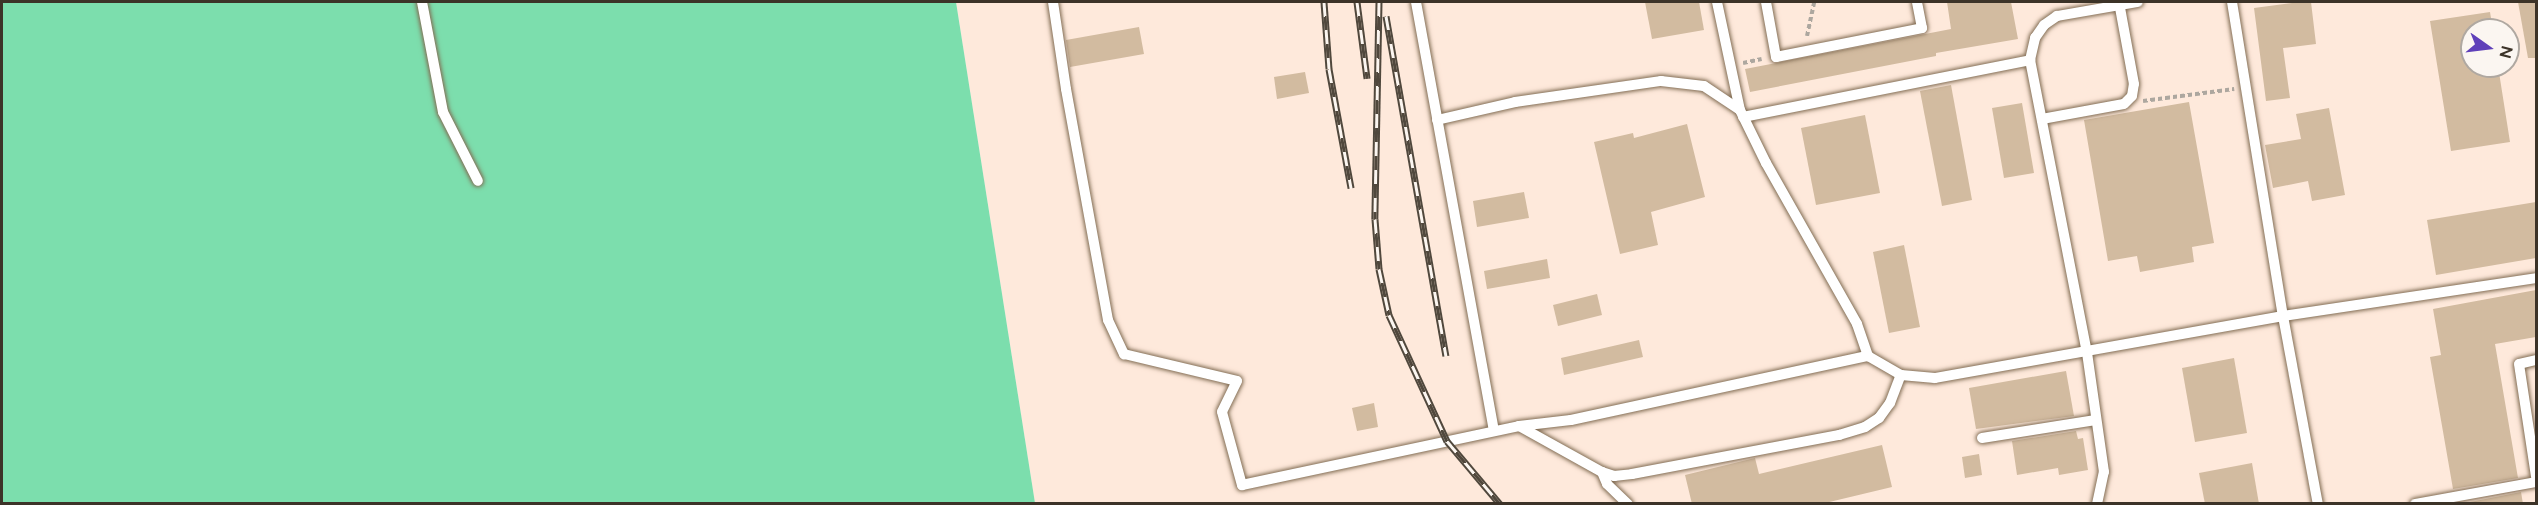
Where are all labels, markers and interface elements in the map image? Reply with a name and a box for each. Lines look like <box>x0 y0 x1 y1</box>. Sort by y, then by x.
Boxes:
north arrow <box>2460 18 2520 78</box>
text: N <box>2495 44 2517 60</box>

